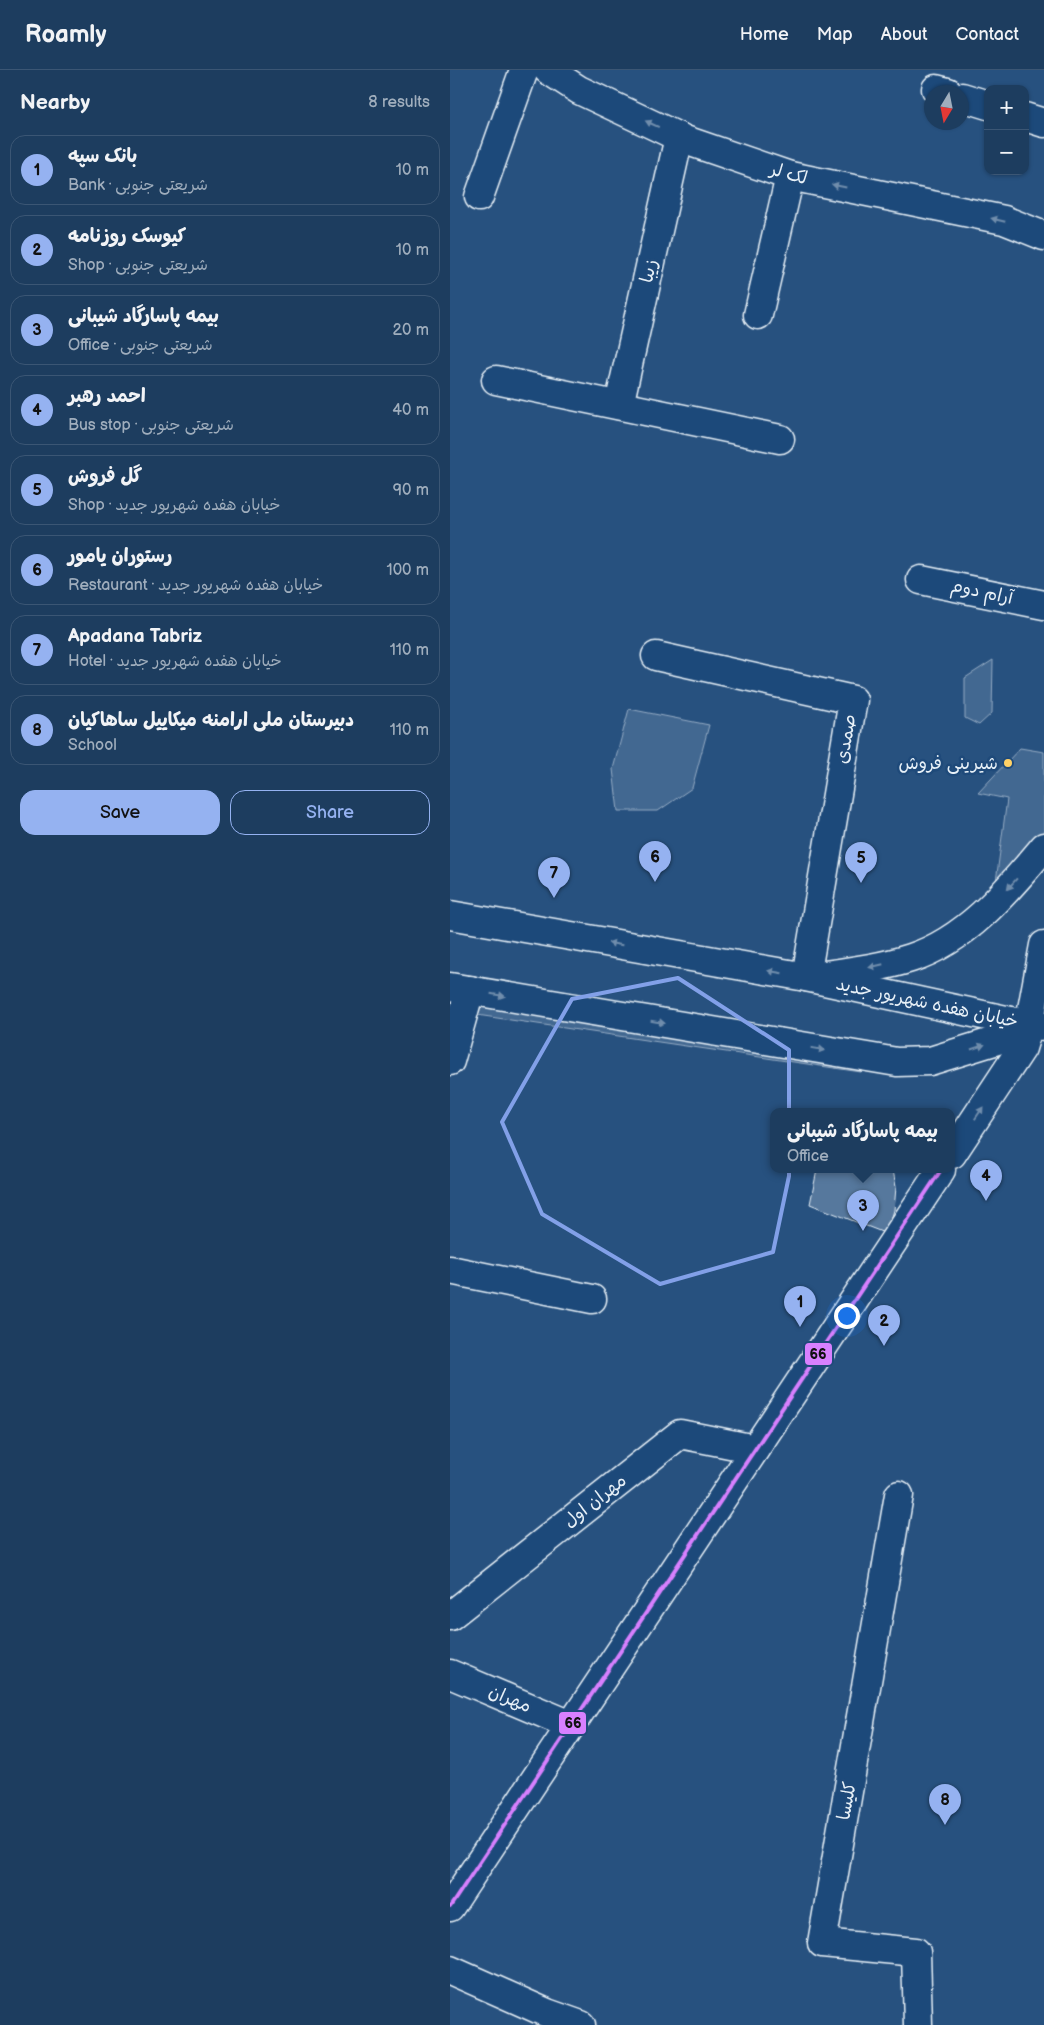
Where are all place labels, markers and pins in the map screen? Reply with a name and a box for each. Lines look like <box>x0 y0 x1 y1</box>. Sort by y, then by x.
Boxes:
place label: شیرینی فروش <box>898 753 998 774</box>
marker: شیرینی فروش <box>1002 757 1014 769</box>
pin: 6 <box>639 841 671 882</box>
pin: 5 <box>845 842 877 883</box>
pin: 7 <box>538 857 570 898</box>
pin: 4 <box>970 1160 1002 1201</box>
pin: 3 <box>847 1190 879 1231</box>
pin: 1 <box>784 1286 816 1327</box>
pin: 2 <box>868 1305 900 1346</box>
pin: 8 <box>929 1784 961 1825</box>

